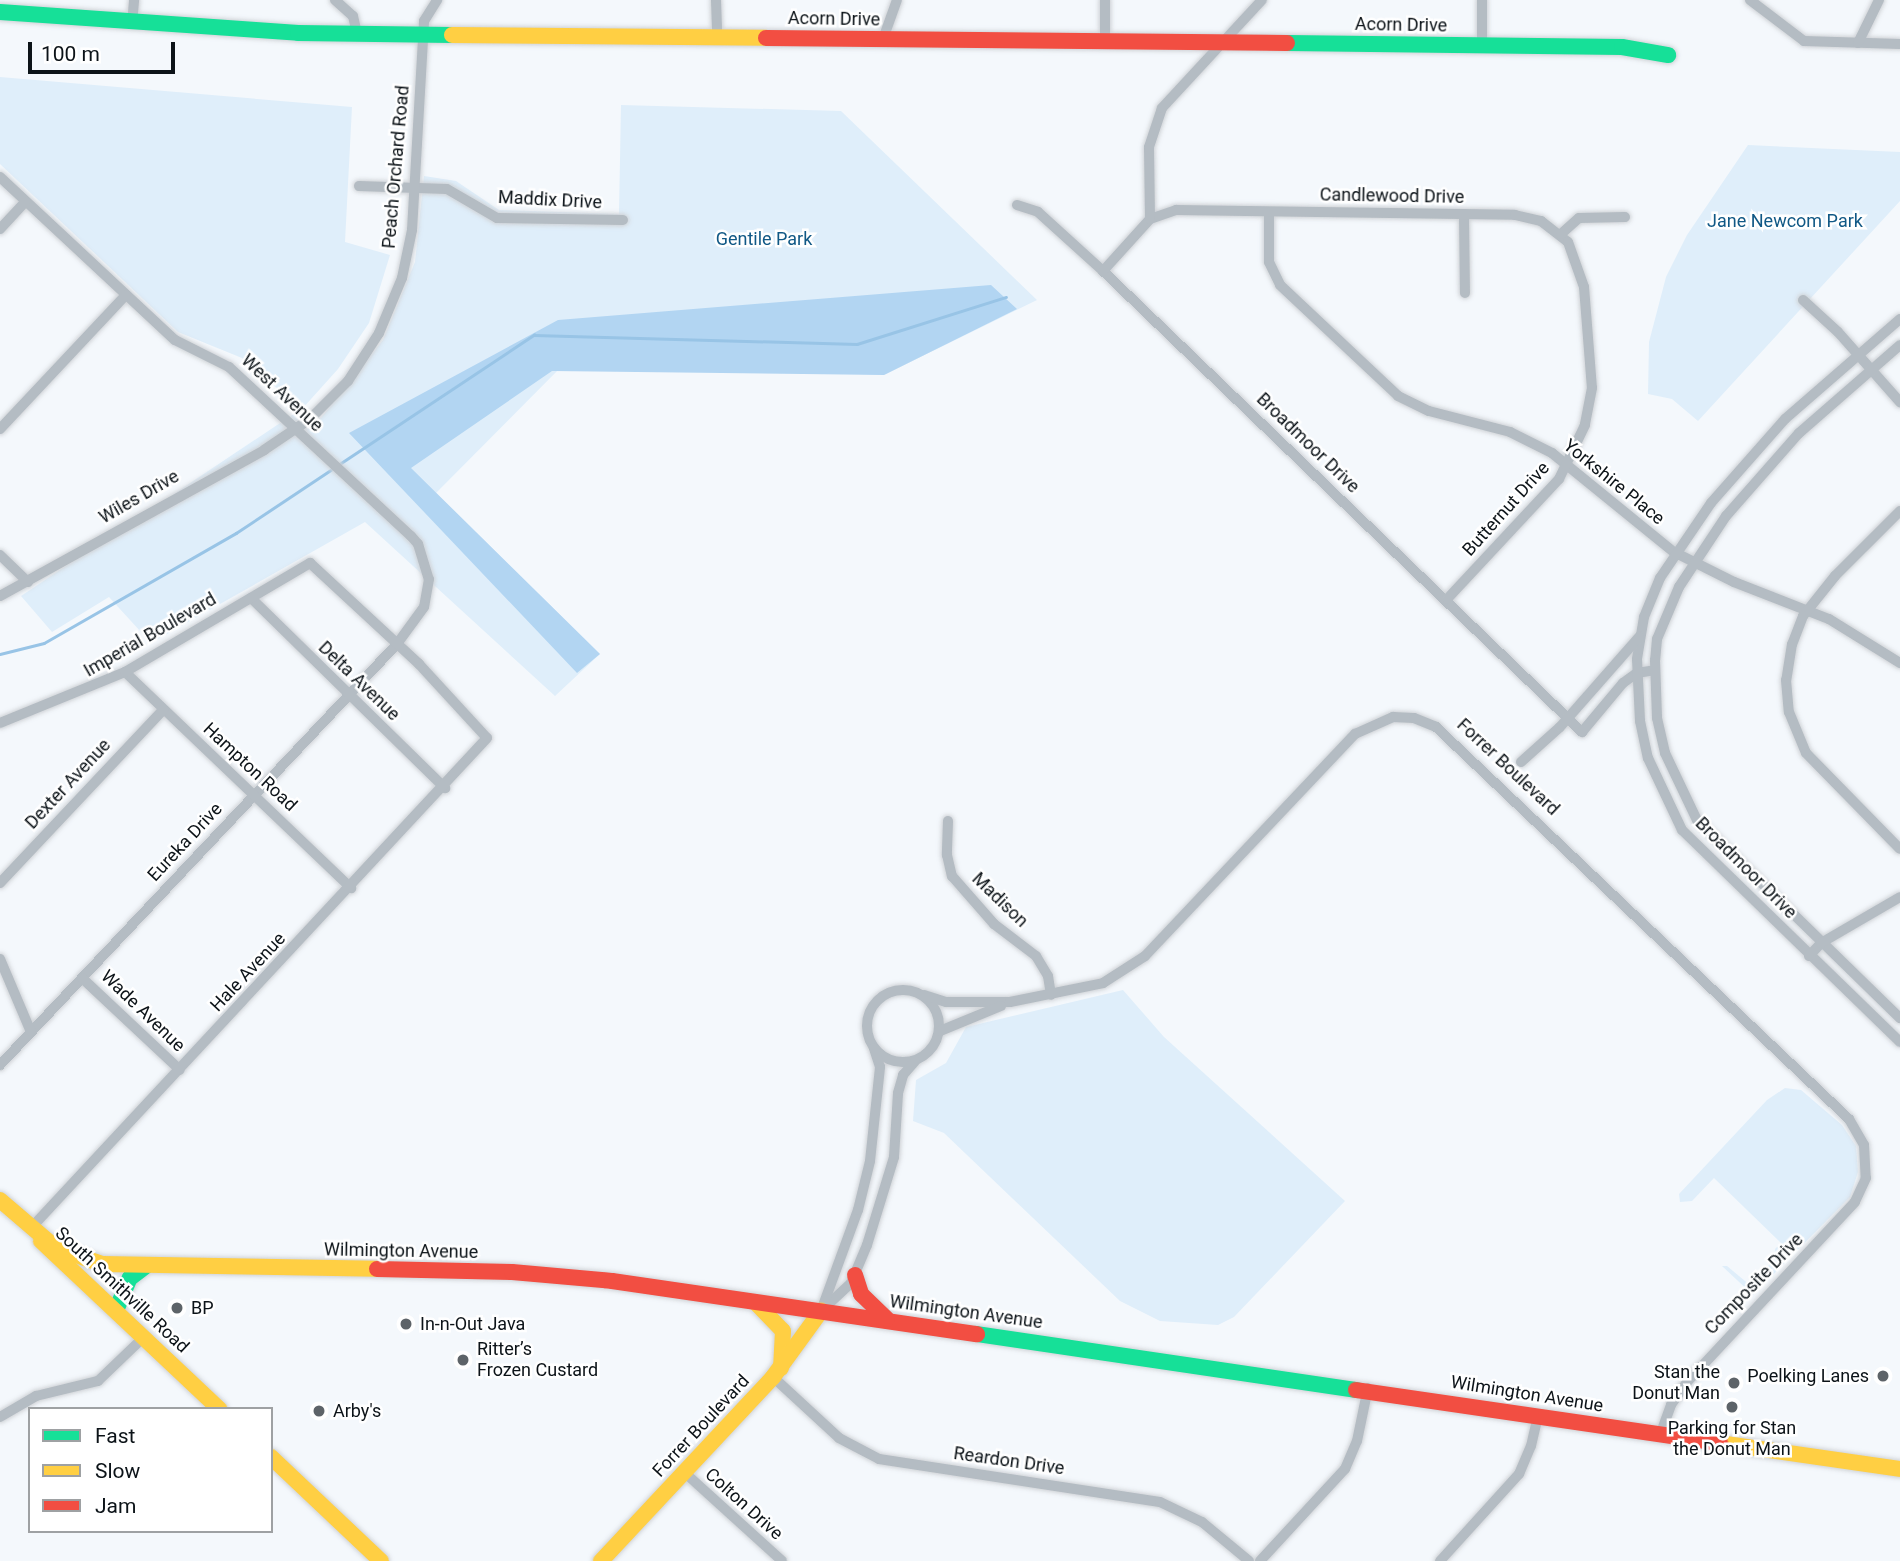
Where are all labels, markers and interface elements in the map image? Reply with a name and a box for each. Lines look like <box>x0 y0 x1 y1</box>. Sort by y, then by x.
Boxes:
street label: Acorn Drive <box>788 7 880 31</box>
street label: Acorn Drive <box>1355 13 1447 37</box>
scale bar <box>32 28 178 72</box>
text: 100 m <box>41 42 100 66</box>
street label: Peach Orchard Road <box>378 85 414 249</box>
street label: Candlewood Drive <box>1320 184 1464 208</box>
street label: Maddix Drive <box>497 186 603 214</box>
park label: Jane Newcom Park <box>1707 210 1863 232</box>
park label: Gentile Park <box>716 228 812 250</box>
street label: West Avenue <box>237 350 327 436</box>
street label: Broadmoor Drive <box>1252 388 1364 498</box>
street label: Yorkshire Place <box>1559 435 1669 529</box>
street label: Butternut Drive <box>1458 457 1554 561</box>
street label: Wiles Drive <box>95 466 183 528</box>
street label: Imperial Boulevard <box>80 588 220 682</box>
street label: Delta Avenue <box>314 637 404 725</box>
street label: Forrer Boulevard <box>1452 714 1564 820</box>
street label: Hampton Road <box>199 718 301 816</box>
street label: Dexter Avenue <box>21 735 115 833</box>
street label: Eureka Drive <box>143 798 227 886</box>
street label: Broadmoor Drive <box>1691 813 1801 923</box>
street label: Madison <box>967 868 1033 932</box>
street label: Hale Avenue <box>206 928 290 1016</box>
street label: Wade Avenue <box>96 966 190 1056</box>
street label: South Smithville Road <box>51 1222 193 1358</box>
street label: Composite Drive <box>1700 1229 1808 1339</box>
street label: Wilmington Avenue <box>324 1239 478 1263</box>
street label: Wilmington Avenue <box>888 1291 1044 1333</box>
place label: BP <box>191 1297 214 1319</box>
marker: BP <box>169 1300 185 1316</box>
place label: In-n-Out Java <box>420 1313 525 1335</box>
marker: In-n-Out Java <box>398 1316 414 1332</box>
place label: Ritter’s Frozen Custard <box>477 1339 598 1382</box>
marker: Ritter’s Frozen Custard <box>455 1352 471 1368</box>
place label: Stan the Donut Man <box>1632 1362 1720 1404</box>
place label: Poelking Lanes <box>1747 1365 1869 1387</box>
marker: Poelking Lanes <box>1875 1368 1891 1384</box>
street label: Forrer Boulevard <box>648 1370 754 1482</box>
street label: Wilmington Avenue <box>1449 1371 1605 1417</box>
marker: Stan the Donut Man <box>1726 1375 1742 1391</box>
marker: Parking for Stan the Donut Man <box>1724 1399 1740 1415</box>
place label: Arby's <box>333 1400 381 1422</box>
marker: Arby's <box>311 1403 327 1419</box>
legend <box>28 1407 273 1533</box>
place label: Parking for Stan the Donut Man <box>1668 1418 1796 1460</box>
text: Fast <box>95 1424 135 1448</box>
street label: Reardon Drive <box>952 1443 1066 1479</box>
text: Slow <box>95 1459 140 1483</box>
street label: Colton Drive <box>701 1463 787 1545</box>
text: Jam <box>95 1494 136 1518</box>

